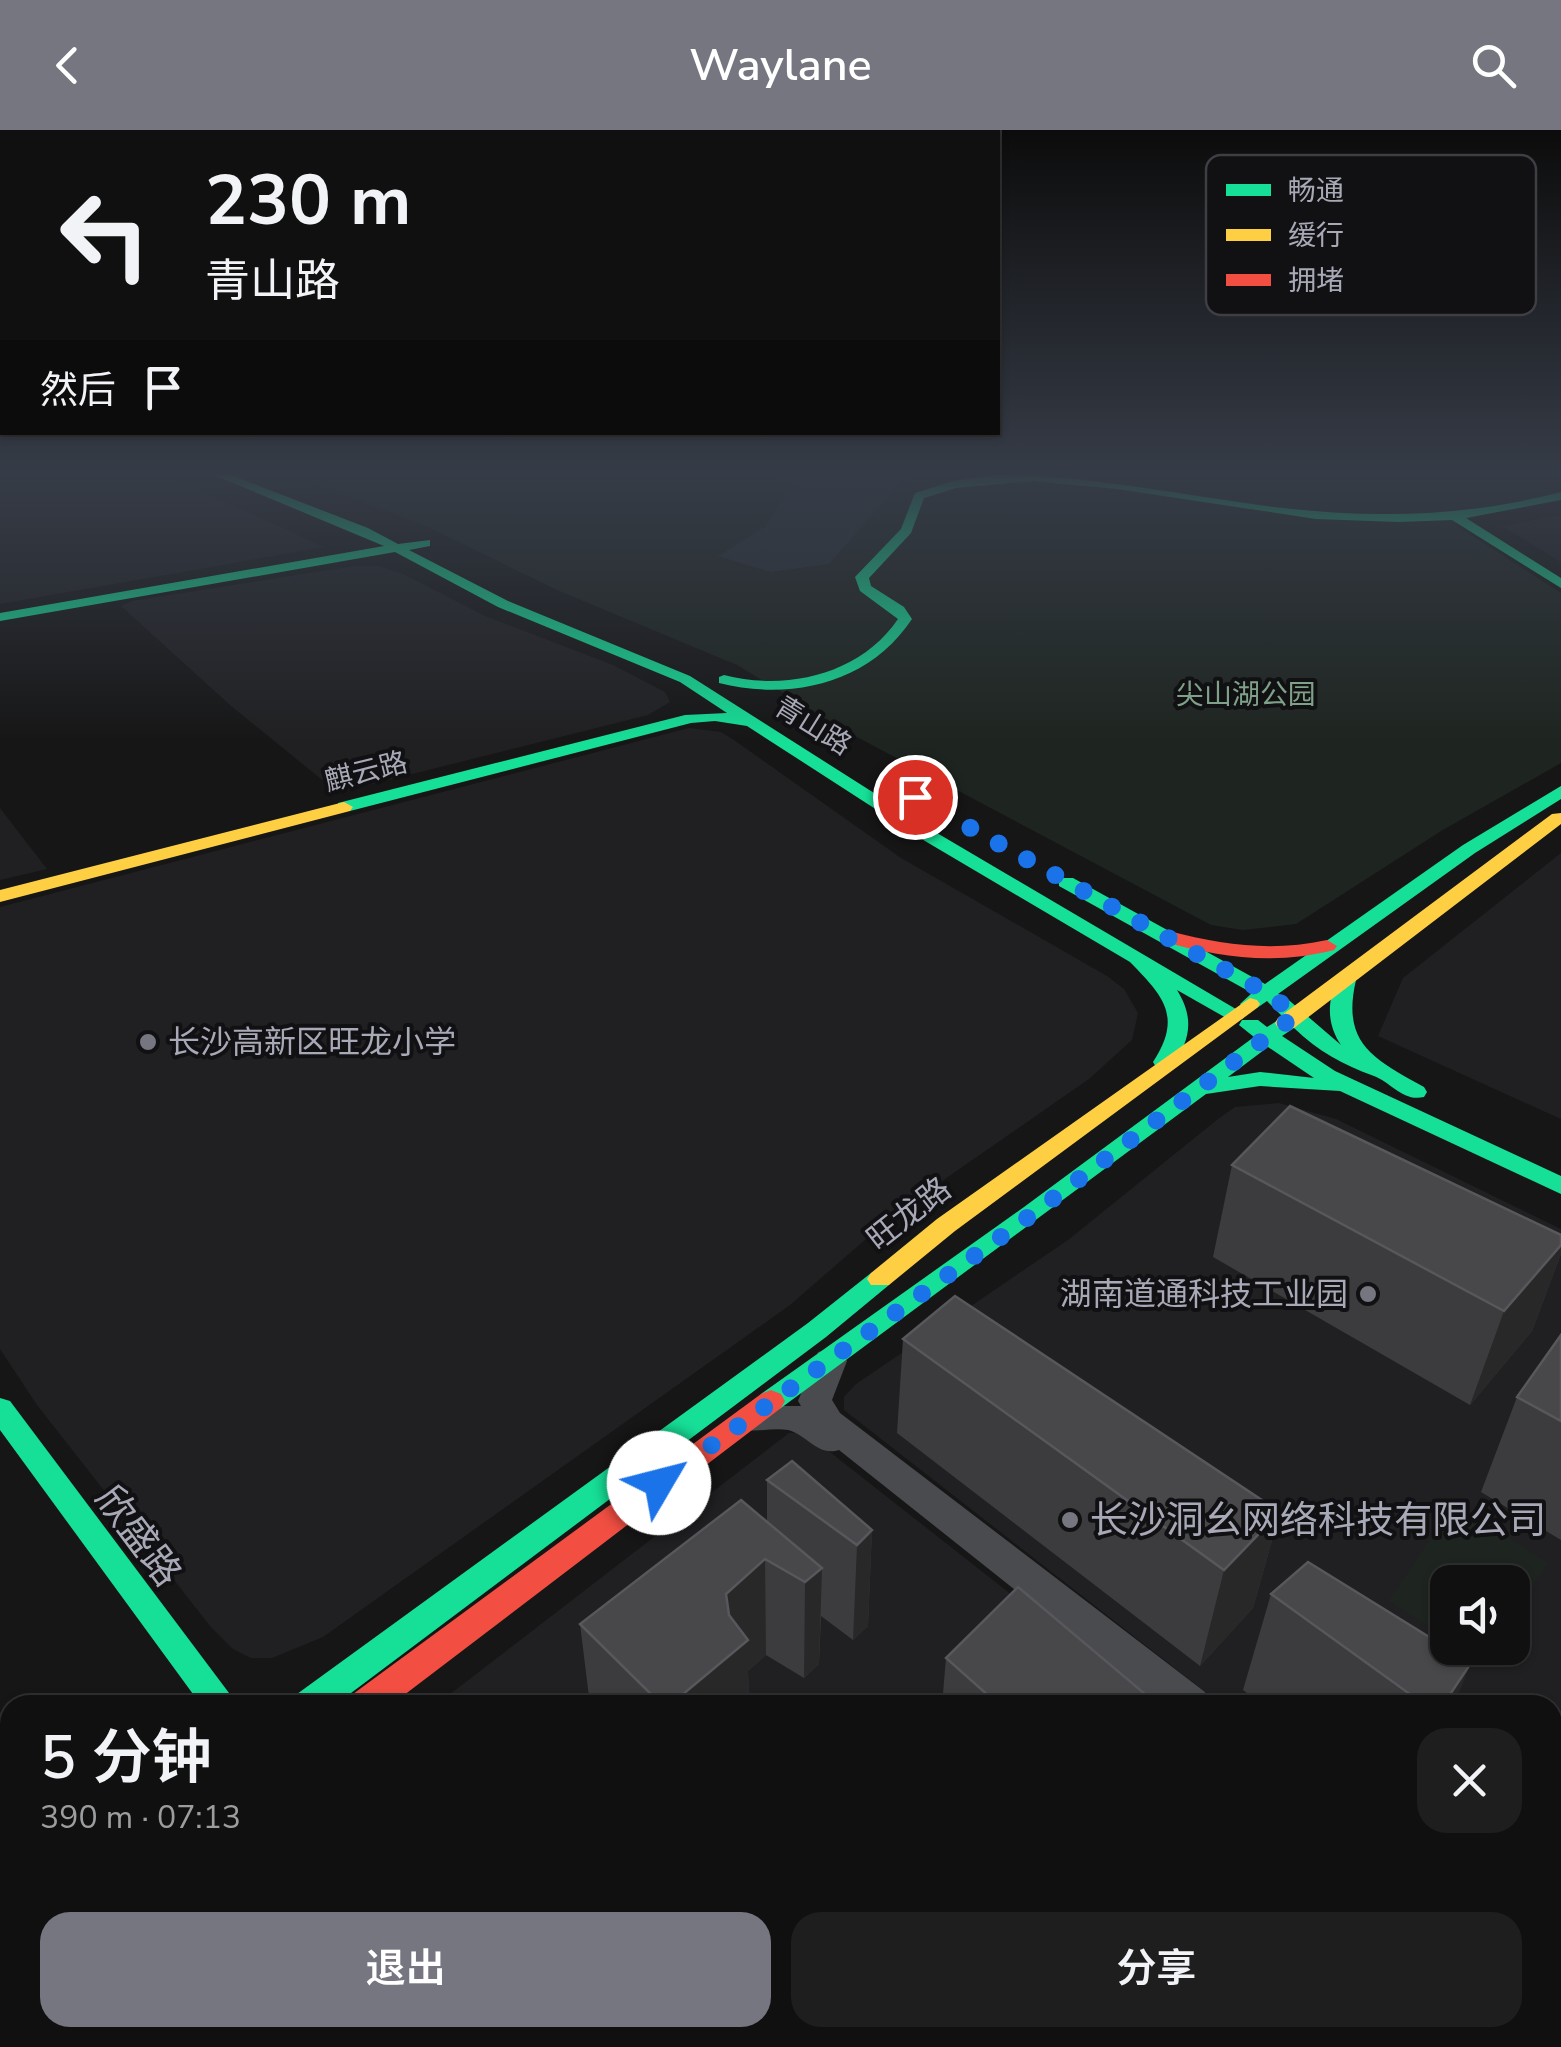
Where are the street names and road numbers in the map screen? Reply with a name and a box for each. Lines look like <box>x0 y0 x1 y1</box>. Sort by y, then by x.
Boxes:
street label: 青山路 <box>767 688 859 764</box>
street label: 麒云路 <box>321 743 411 801</box>
street label: 旺龙路 <box>858 1168 960 1260</box>
street label: 欣盛路 <box>83 1475 193 1597</box>

